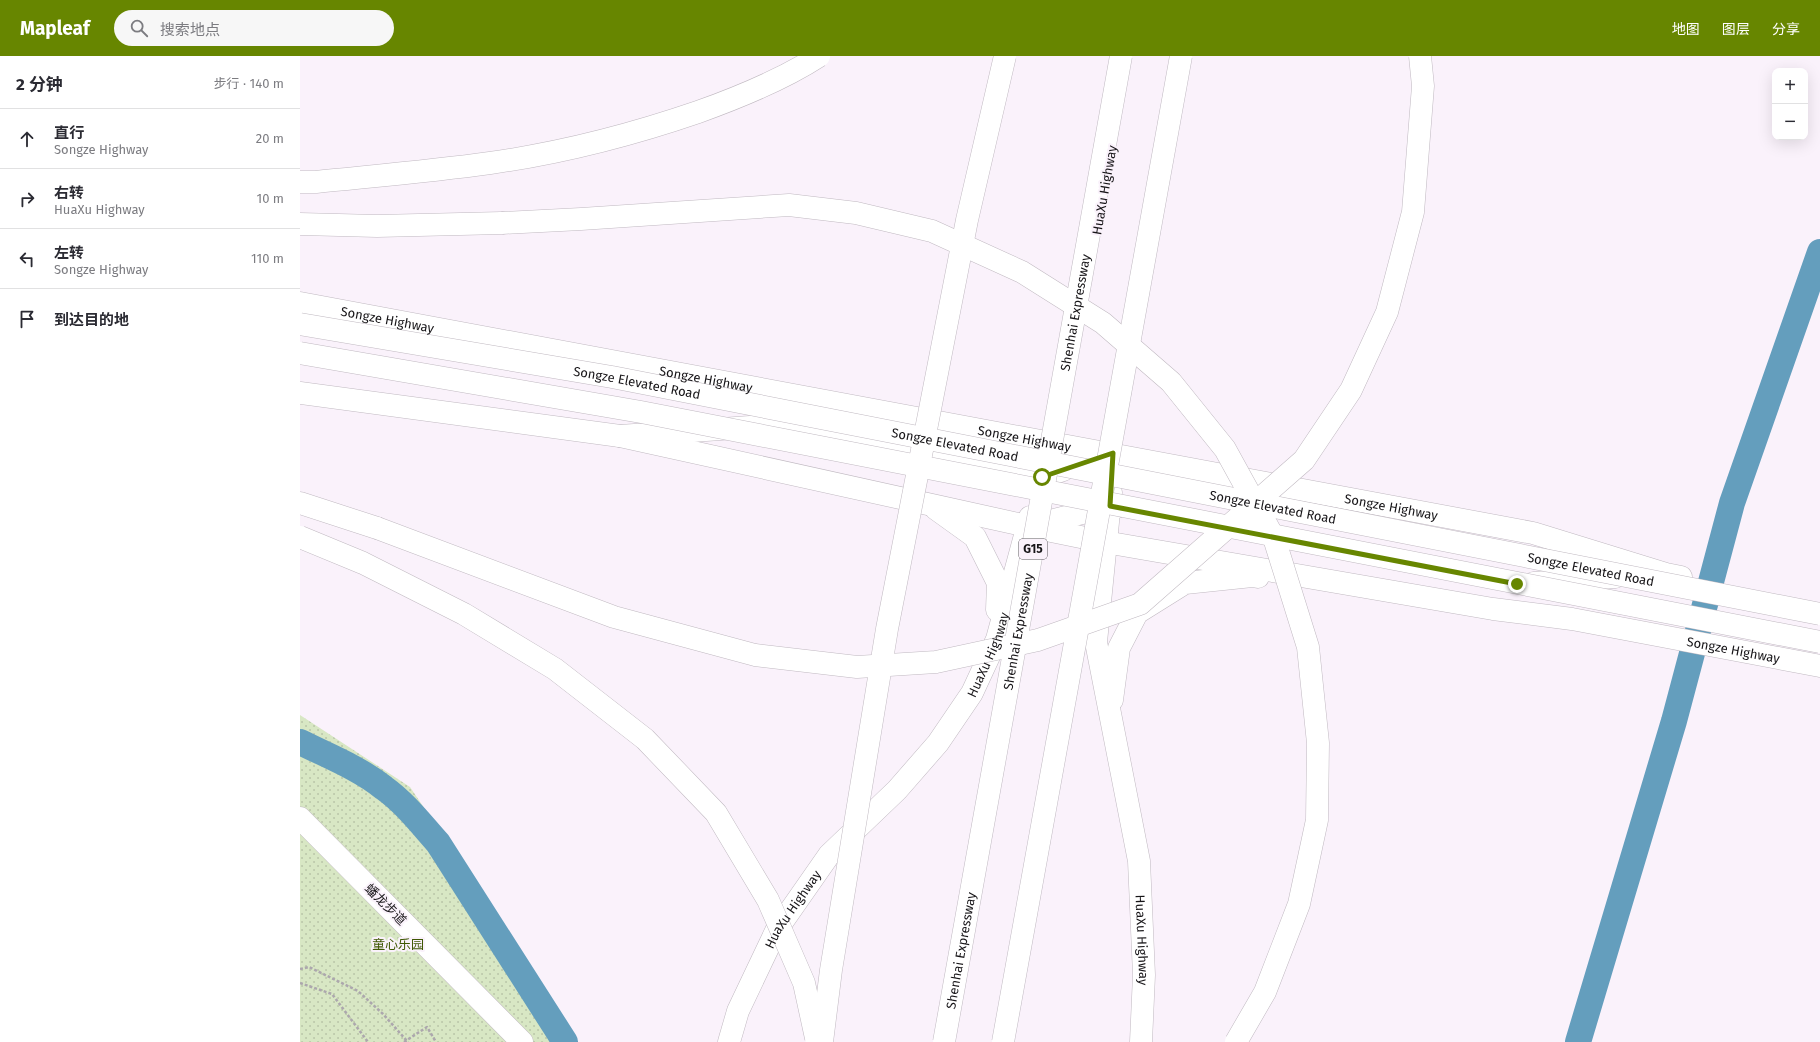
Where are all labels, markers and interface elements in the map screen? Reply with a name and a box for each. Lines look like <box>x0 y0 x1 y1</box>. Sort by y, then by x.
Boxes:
search box <box>114 10 394 46</box>
text: Mapleaf <box>20 17 90 40</box>
icon: search <box>128 17 150 39</box>
text: 搜索地点 <box>160 21 220 39</box>
text: 地图 <box>1672 21 1700 38</box>
text: 图层 <box>1722 21 1750 38</box>
text: 分享 <box>1772 21 1800 38</box>
map controls <box>1772 68 1808 140</box>
button: + <box>1772 68 1808 104</box>
text: 2 分钟 <box>16 74 63 95</box>
text: 步行 · 140 m <box>214 76 284 91</box>
button: − <box>1772 104 1808 140</box>
text: 直行 <box>54 124 84 142</box>
icon: ahead <box>16 128 38 150</box>
text: 20 m <box>256 131 284 146</box>
text: Songze Highway <box>54 142 148 157</box>
street label: HuaXu Highway <box>1089 144 1120 236</box>
text: 右转 <box>54 184 84 202</box>
icon: right <box>16 188 38 210</box>
text: 10 m <box>257 191 284 206</box>
text: HuaXu Highway <box>54 202 145 217</box>
text: 左转 <box>54 244 84 262</box>
icon: left <box>16 248 38 270</box>
text: 110 m <box>251 251 284 266</box>
street label: Shenhai Expressway <box>1058 253 1093 372</box>
text: Songze Highway <box>54 262 148 277</box>
street label: Songze Highway <box>340 304 436 336</box>
icon: arrive <box>16 308 38 330</box>
text: 到达目的地 <box>54 311 129 329</box>
street label: Songze Highway <box>658 363 754 395</box>
street label: Songze Elevated Road <box>572 364 702 402</box>
street label: Songze Highway <box>977 423 1073 455</box>
street label: Songze Elevated Road <box>890 425 1020 465</box>
route start <box>1033 468 1051 486</box>
street label: Songze Elevated Road <box>1208 487 1338 527</box>
street label: Songze Highway <box>1343 491 1440 523</box>
road number: G15 <box>1019 539 1047 559</box>
street label: Songze Elevated Road <box>1526 550 1655 589</box>
street label: Shenhai Expressway <box>1000 571 1036 691</box>
route end <box>1508 575 1526 593</box>
street label: HuaXu Highway <box>964 610 1012 700</box>
street label: Songze Highway <box>1685 634 1782 666</box>
street label: HuaXu Highway <box>762 867 824 951</box>
street label: 蟠龙步道 <box>362 881 409 928</box>
street label: Shenhai Expressway <box>943 890 979 1010</box>
street label: HuaXu Highway <box>1132 894 1151 986</box>
park label: 童心乐园 <box>372 937 424 952</box>

